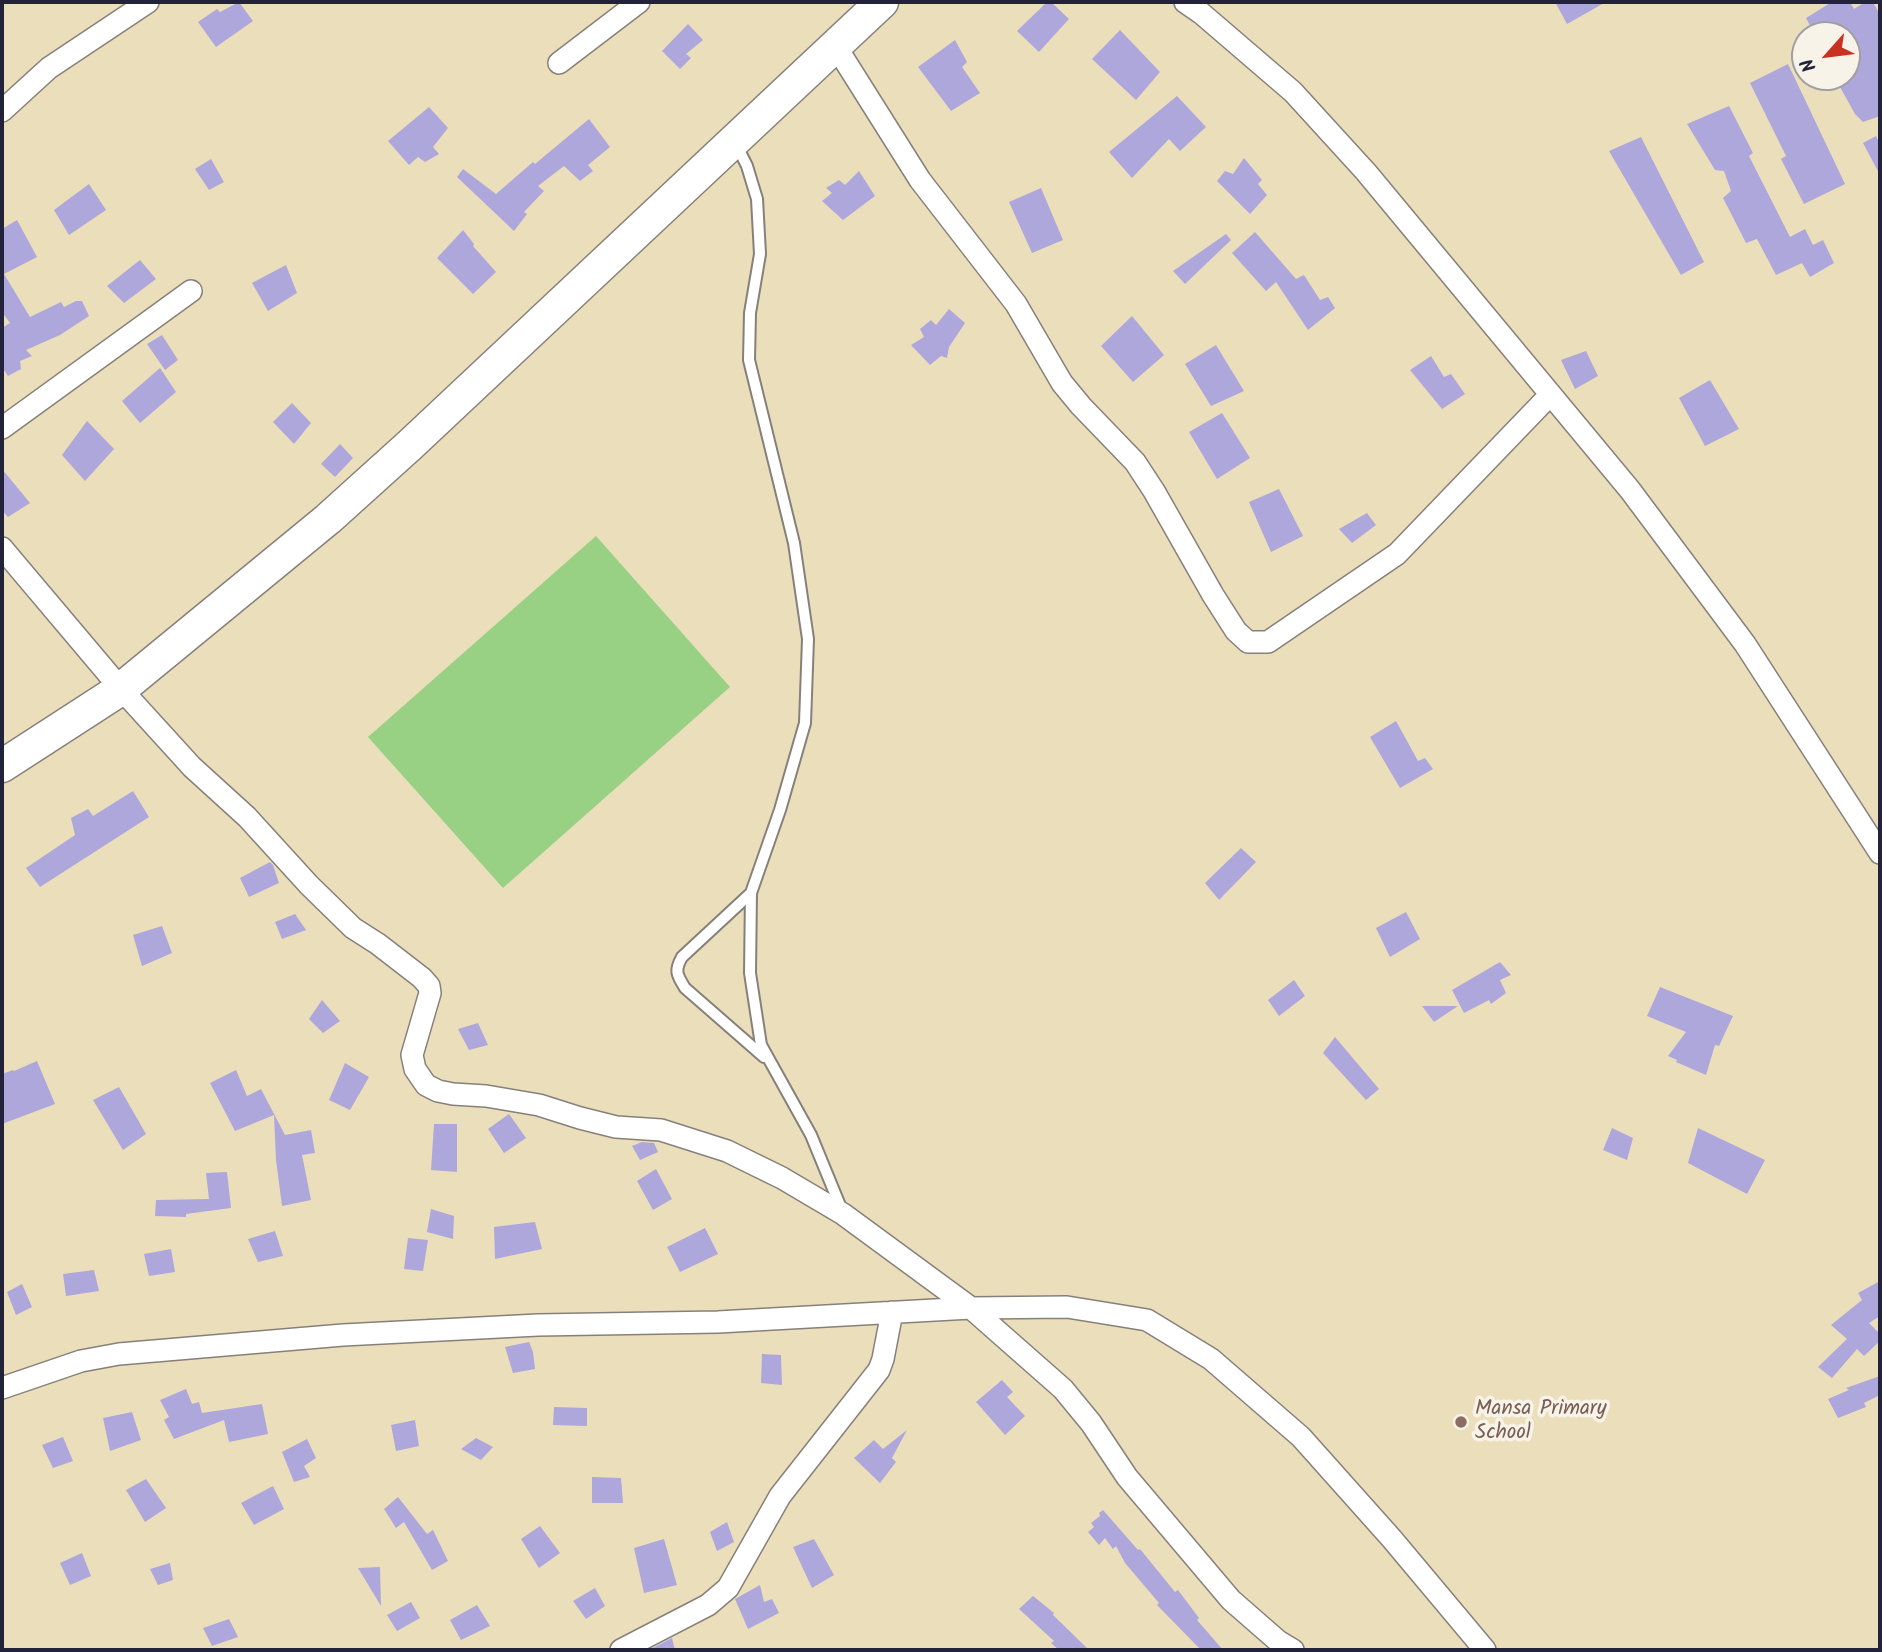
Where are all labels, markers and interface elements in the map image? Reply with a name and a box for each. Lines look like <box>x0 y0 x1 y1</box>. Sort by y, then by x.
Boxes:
north arrow <box>1791 21 1861 91</box>
text: N <box>1793 53 1825 77</box>
place label: Mansa Primary School <box>1475 1397 1607 1447</box>
marker: Mansa Primary School <box>1453 1414 1469 1430</box>

